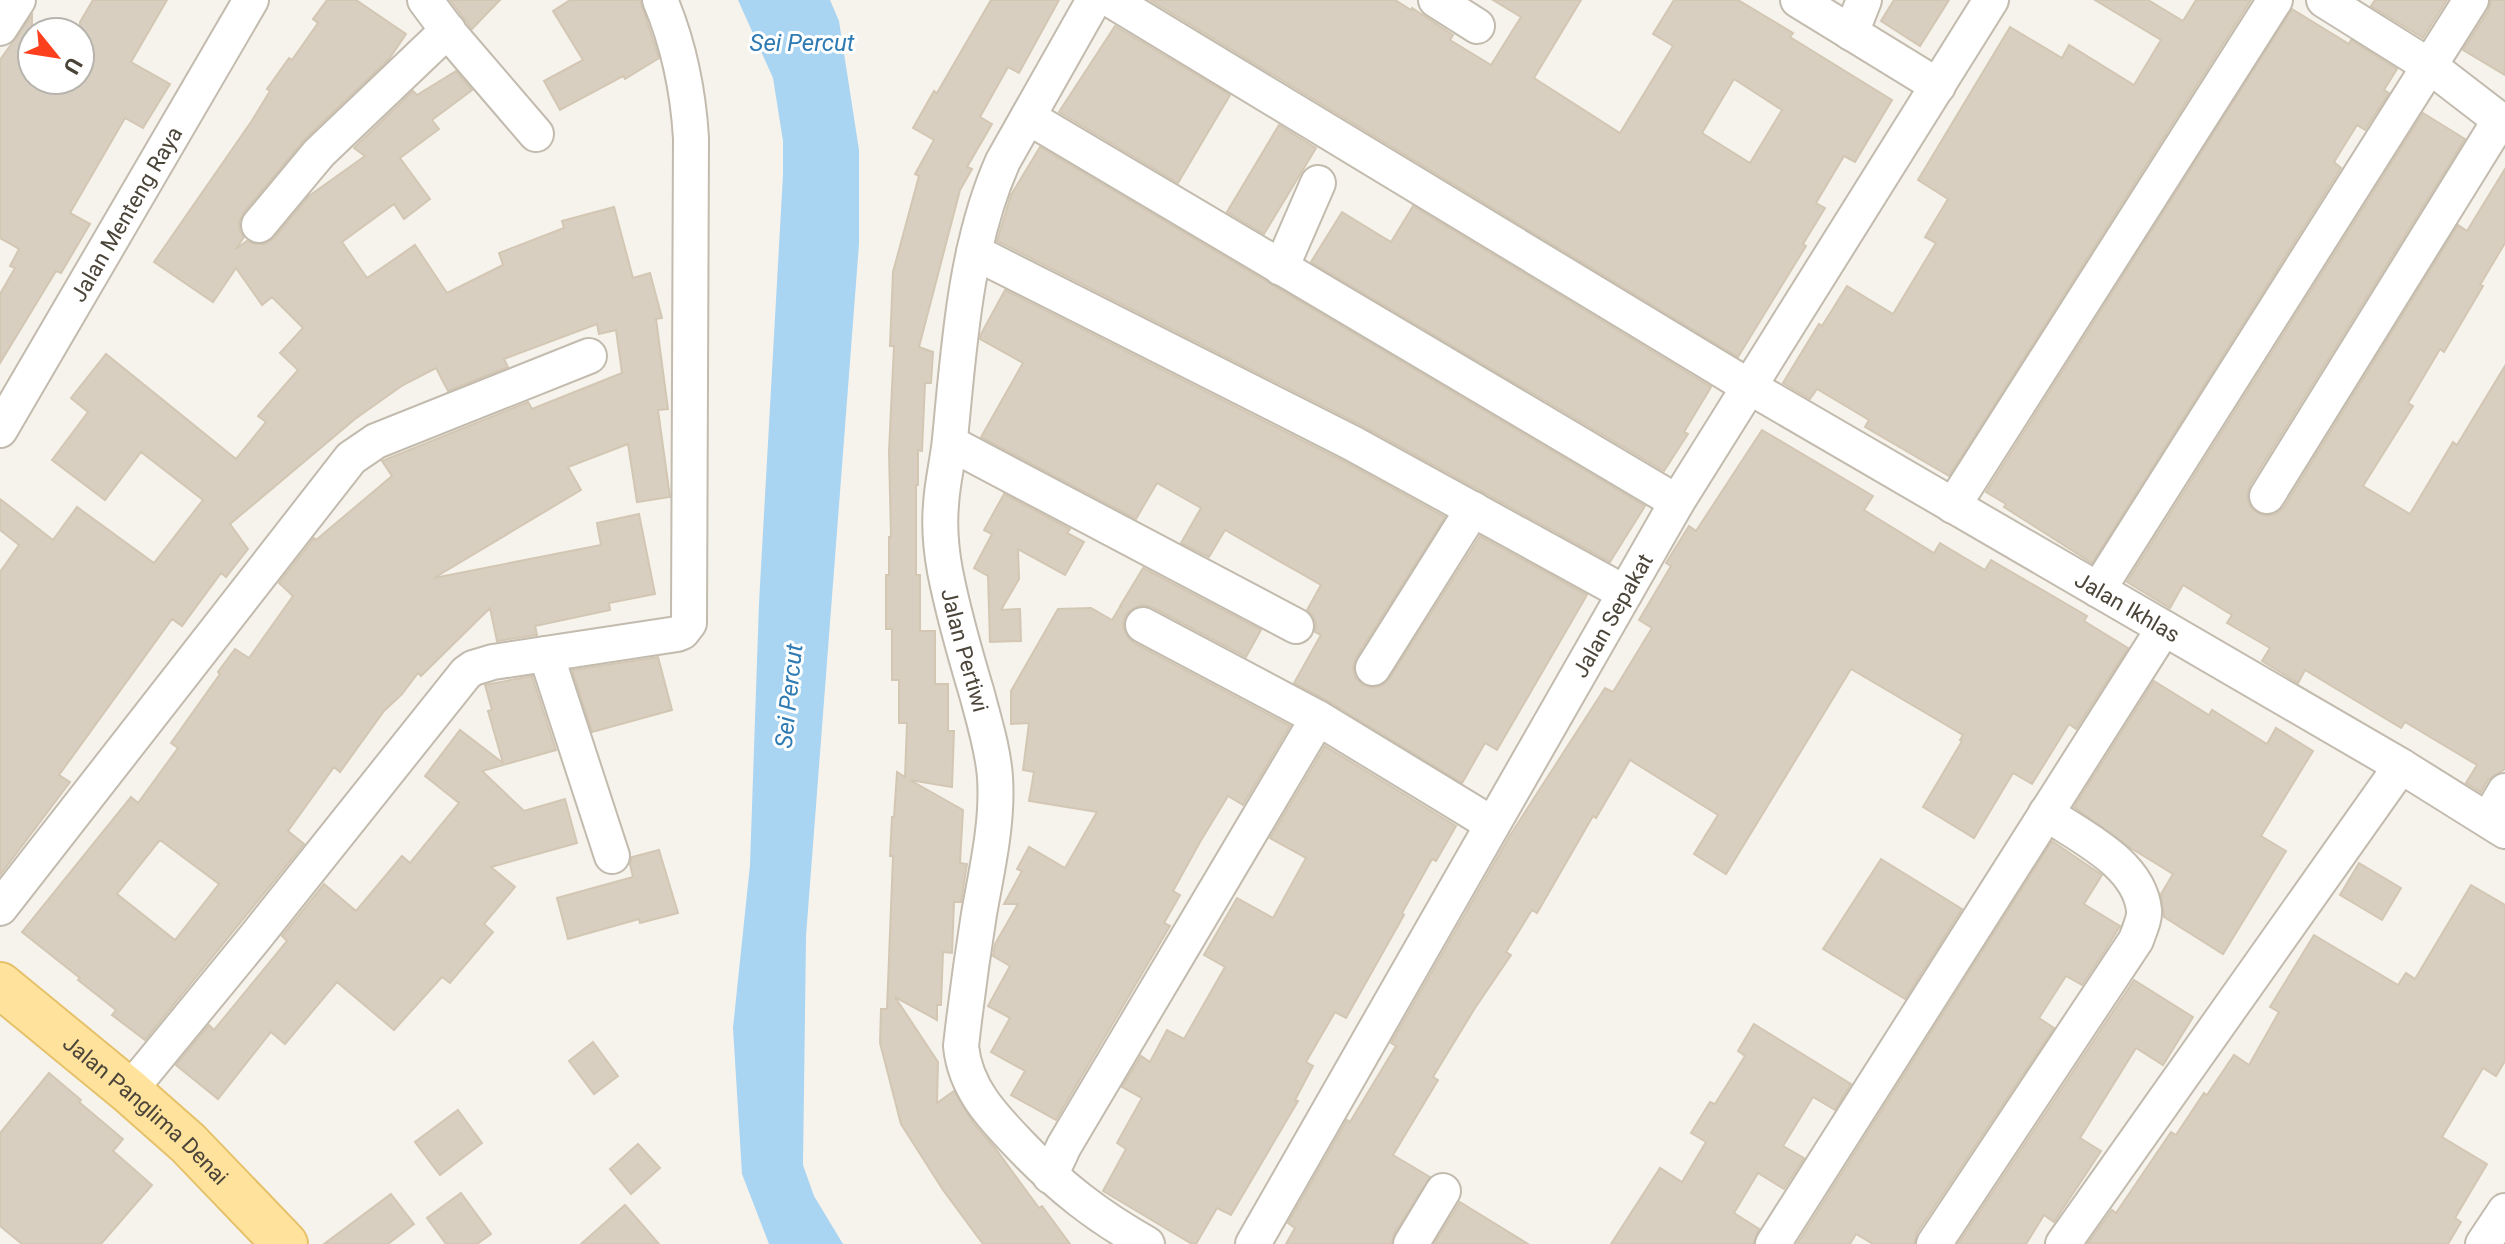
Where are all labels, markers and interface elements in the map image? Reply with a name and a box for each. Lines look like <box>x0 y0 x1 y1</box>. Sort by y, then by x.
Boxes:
north arrow <box>16 16 96 96</box>
water label: Sei Percut <box>750 29 855 57</box>
text: U <box>58 53 87 78</box>
street label: Jalan Menteng Raya <box>65 122 187 306</box>
street label: Jalan Sepakat <box>1567 549 1657 682</box>
street label: Jalan Ikhlas <box>2071 567 2184 647</box>
street label: Jalan Pertiwi <box>937 586 994 715</box>
water label: Sei Percut <box>770 642 808 750</box>
street label: Jalan Panglima Denai <box>58 1030 233 1190</box>

